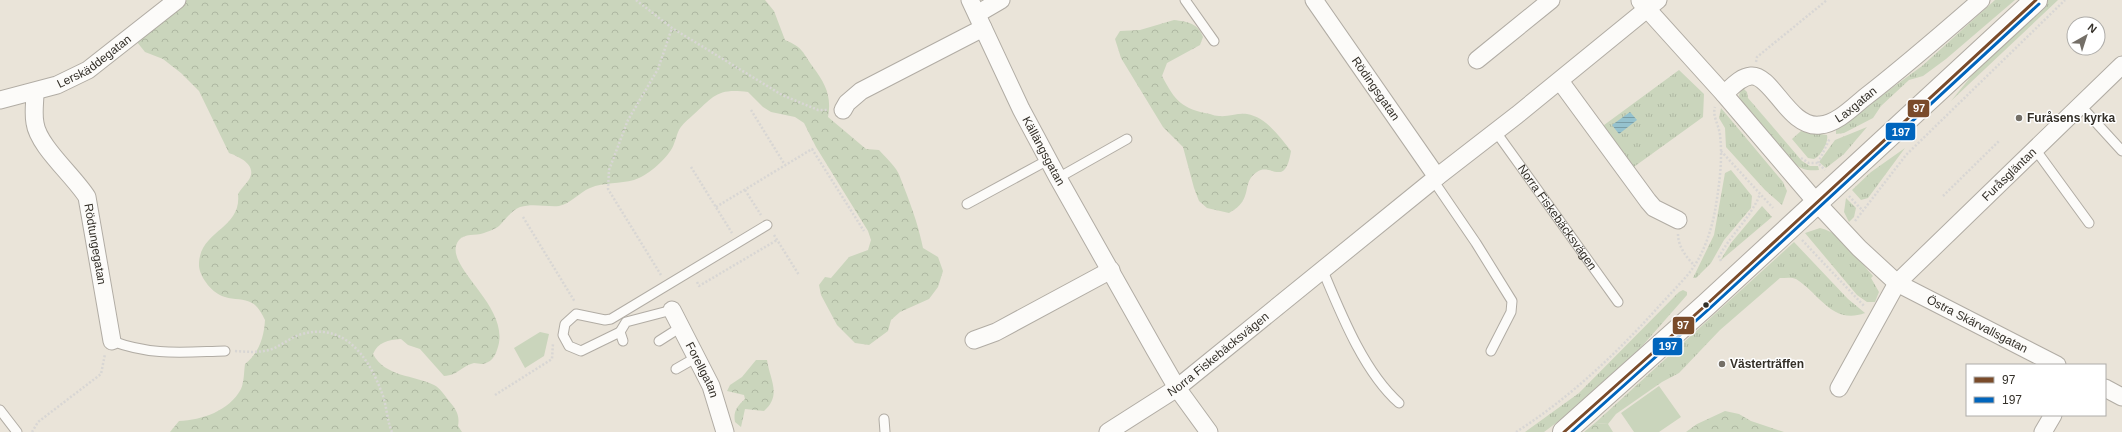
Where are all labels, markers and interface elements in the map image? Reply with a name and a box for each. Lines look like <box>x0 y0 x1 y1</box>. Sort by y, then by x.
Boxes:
north arrow <box>2066 16 2106 56</box>
text: N <box>2085 21 2099 35</box>
street label: Lerskäddegatan <box>55 32 134 91</box>
street label: Rödingsgatan <box>1349 54 1403 123</box>
street label: Laxgatan <box>1832 84 1879 126</box>
line badge: 97 <box>1907 99 1930 118</box>
text: 97 <box>1913 102 1925 114</box>
place label: Furåsens kyrka <box>2027 111 2115 125</box>
marker: Furåsens kyrka <box>2014 113 2024 123</box>
street label: Källängsgatan <box>1019 114 1068 188</box>
line badge: 197 <box>1885 122 1916 141</box>
text: 197 <box>1892 126 1910 138</box>
street label: Furåsgläntan <box>1979 145 2039 204</box>
street label: Norra Fiskebäcksvägen <box>1515 162 1600 273</box>
street label: Rödtungegatan <box>81 202 109 286</box>
street label: Östra Skärvallsgatan <box>1924 292 2030 356</box>
unlabelled marker <box>1701 300 1711 310</box>
street label: Norra Fiskebäcksvägen <box>1165 309 1272 399</box>
line badge: 97 <box>1672 316 1695 335</box>
text: 97 <box>1677 319 1689 331</box>
line badge: 197 <box>1652 337 1683 356</box>
street label: Forellgatan <box>683 340 721 399</box>
text: 197 <box>1659 340 1677 352</box>
place label: Västerträffen <box>1730 357 1804 371</box>
marker: Västerträffen <box>1717 359 1727 369</box>
legend <box>1966 364 2106 416</box>
text: 97 <box>2002 373 2016 387</box>
text: 197 <box>2002 393 2022 407</box>

